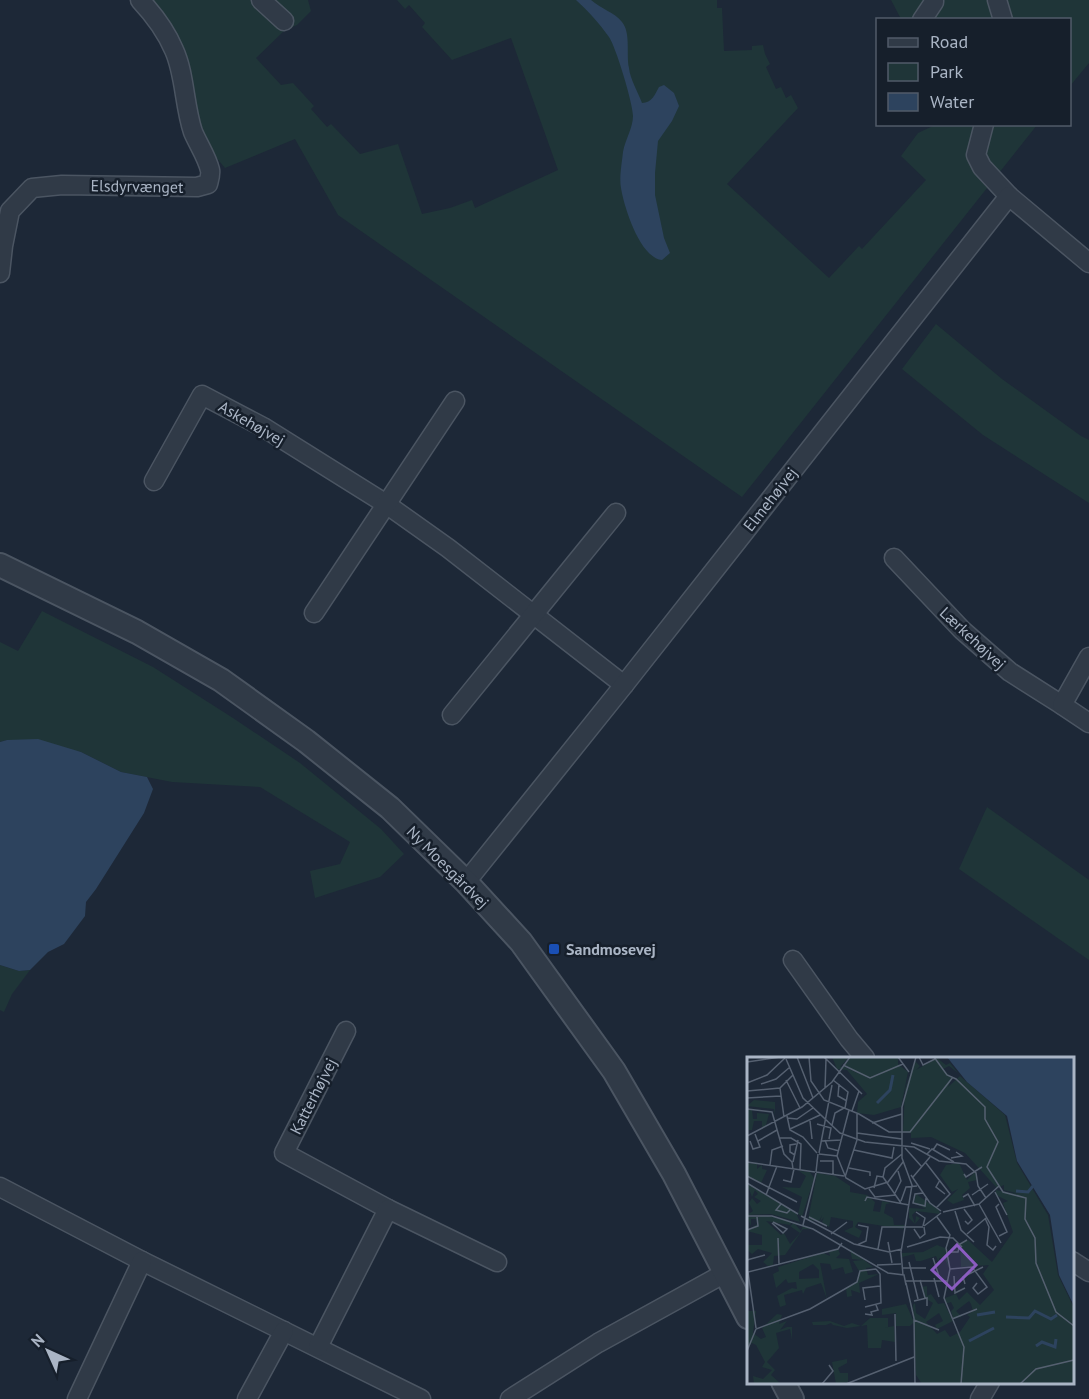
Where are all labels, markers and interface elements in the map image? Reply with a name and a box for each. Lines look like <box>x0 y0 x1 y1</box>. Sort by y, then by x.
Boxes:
legend <box>876 18 1071 126</box>
text: Road <box>930 30 968 53</box>
text: Park <box>930 60 963 83</box>
text: Water <box>930 90 974 113</box>
street label: Elsdyrvænget <box>90 175 184 197</box>
street label: Askehøjvej <box>215 396 289 450</box>
street label: Elmehøjvej <box>739 463 801 535</box>
street label: Lærkehøjvej <box>936 602 1010 674</box>
street label: Ny Moesgårdvej <box>403 822 493 912</box>
place label: Sandmosevej <box>566 939 656 959</box>
marker: Sandmosevej <box>547 942 561 956</box>
street label: Katterhøjvej <box>285 1054 341 1138</box>
inset map <box>747 1057 1074 1384</box>
north arrow <box>18 1321 78 1381</box>
text: N <box>27 1330 48 1351</box>

